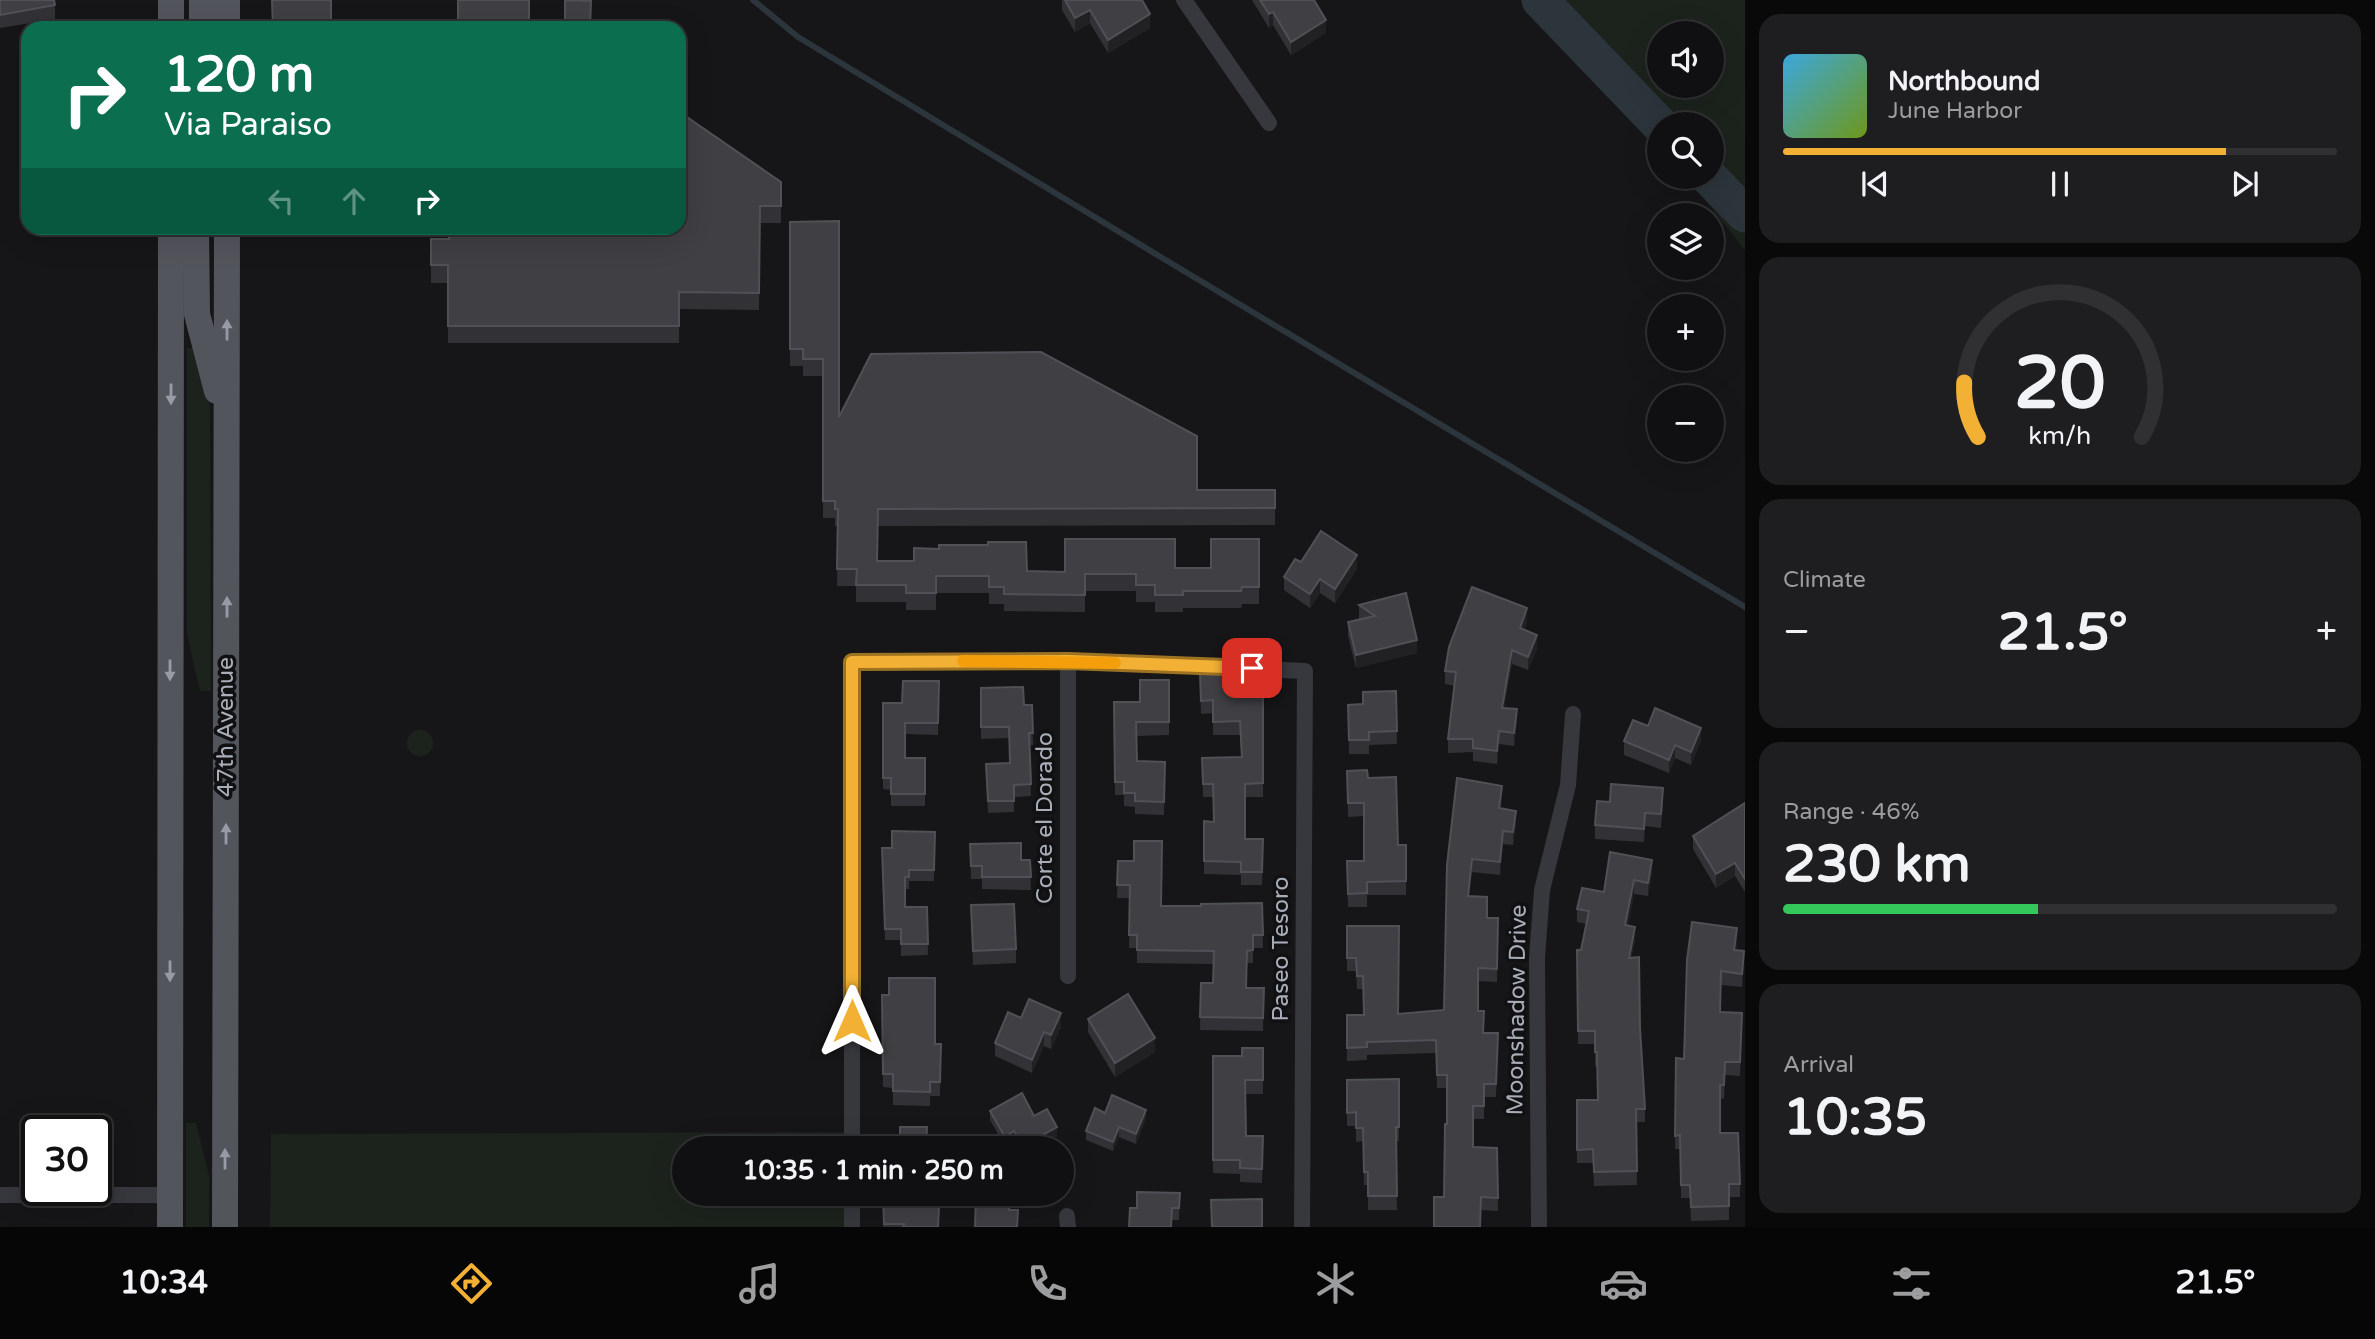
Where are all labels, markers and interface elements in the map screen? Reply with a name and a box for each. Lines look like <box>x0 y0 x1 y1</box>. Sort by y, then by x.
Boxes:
map controls <box>1647 21 1724 462</box>
button: sound <box>1647 21 1724 98</box>
text: 120 m <box>164 46 314 105</box>
icon: right <box>49 49 140 140</box>
text: Northbound <box>1888 66 2040 97</box>
text: June Harbor <box>1888 97 2022 125</box>
text: Via Paraiso <box>164 106 332 144</box>
button: search <box>1647 112 1724 189</box>
icon: previous <box>1856 165 1894 203</box>
icon: pause <box>2041 165 2079 203</box>
icon: next <box>2226 165 2264 203</box>
icon: left <box>262 182 300 220</box>
icon: ahead <box>335 182 373 220</box>
icon: right <box>408 182 446 220</box>
button: layers <box>1647 203 1724 280</box>
button: + <box>1647 294 1724 371</box>
one-way arrow <box>221 319 233 341</box>
text: 20 <box>2014 340 2106 428</box>
one-way arrow <box>165 383 177 405</box>
button: − <box>1647 385 1724 462</box>
text: km/h <box>2029 421 2091 451</box>
text: Climate <box>1783 566 1866 594</box>
one-way arrow <box>221 595 233 617</box>
text: 21.5° <box>1998 601 2128 664</box>
text: − <box>1783 609 1810 655</box>
text: + <box>2316 609 2337 655</box>
pin <box>1222 638 1282 698</box>
icon: arrive <box>1233 649 1271 687</box>
street label: 47th Avenue <box>212 657 240 797</box>
one-way arrow <box>164 659 176 681</box>
street label: Corte el Dorado <box>1031 732 1059 904</box>
text: Range · 46% <box>1783 798 1919 826</box>
one-way arrow <box>220 823 232 845</box>
text: 230 km <box>1783 833 1971 896</box>
street label: Paseo Tesoro <box>1267 877 1295 1021</box>
street label: Moonshadow Drive <box>1501 904 1533 1116</box>
one-way arrow <box>164 960 176 982</box>
position arrow <box>815 984 889 1058</box>
text: Arrival <box>1783 1051 1854 1079</box>
text: 10:35 <box>1783 1086 1927 1149</box>
speed limit sign: 30 <box>21 1115 112 1206</box>
one-way arrow <box>219 1148 231 1170</box>
text: 10:35 · 1 min · 250 m <box>742 1155 1004 1186</box>
icon: directions <box>447 1259 496 1308</box>
icon: music <box>735 1259 784 1308</box>
icon: phone <box>1023 1259 1072 1308</box>
icon: climate <box>1311 1259 1360 1308</box>
icon: car <box>1599 1259 1648 1308</box>
icon: filters <box>1887 1259 1936 1308</box>
text: 10:34 <box>120 1264 208 1302</box>
text: 21.5° <box>2175 1264 2255 1302</box>

